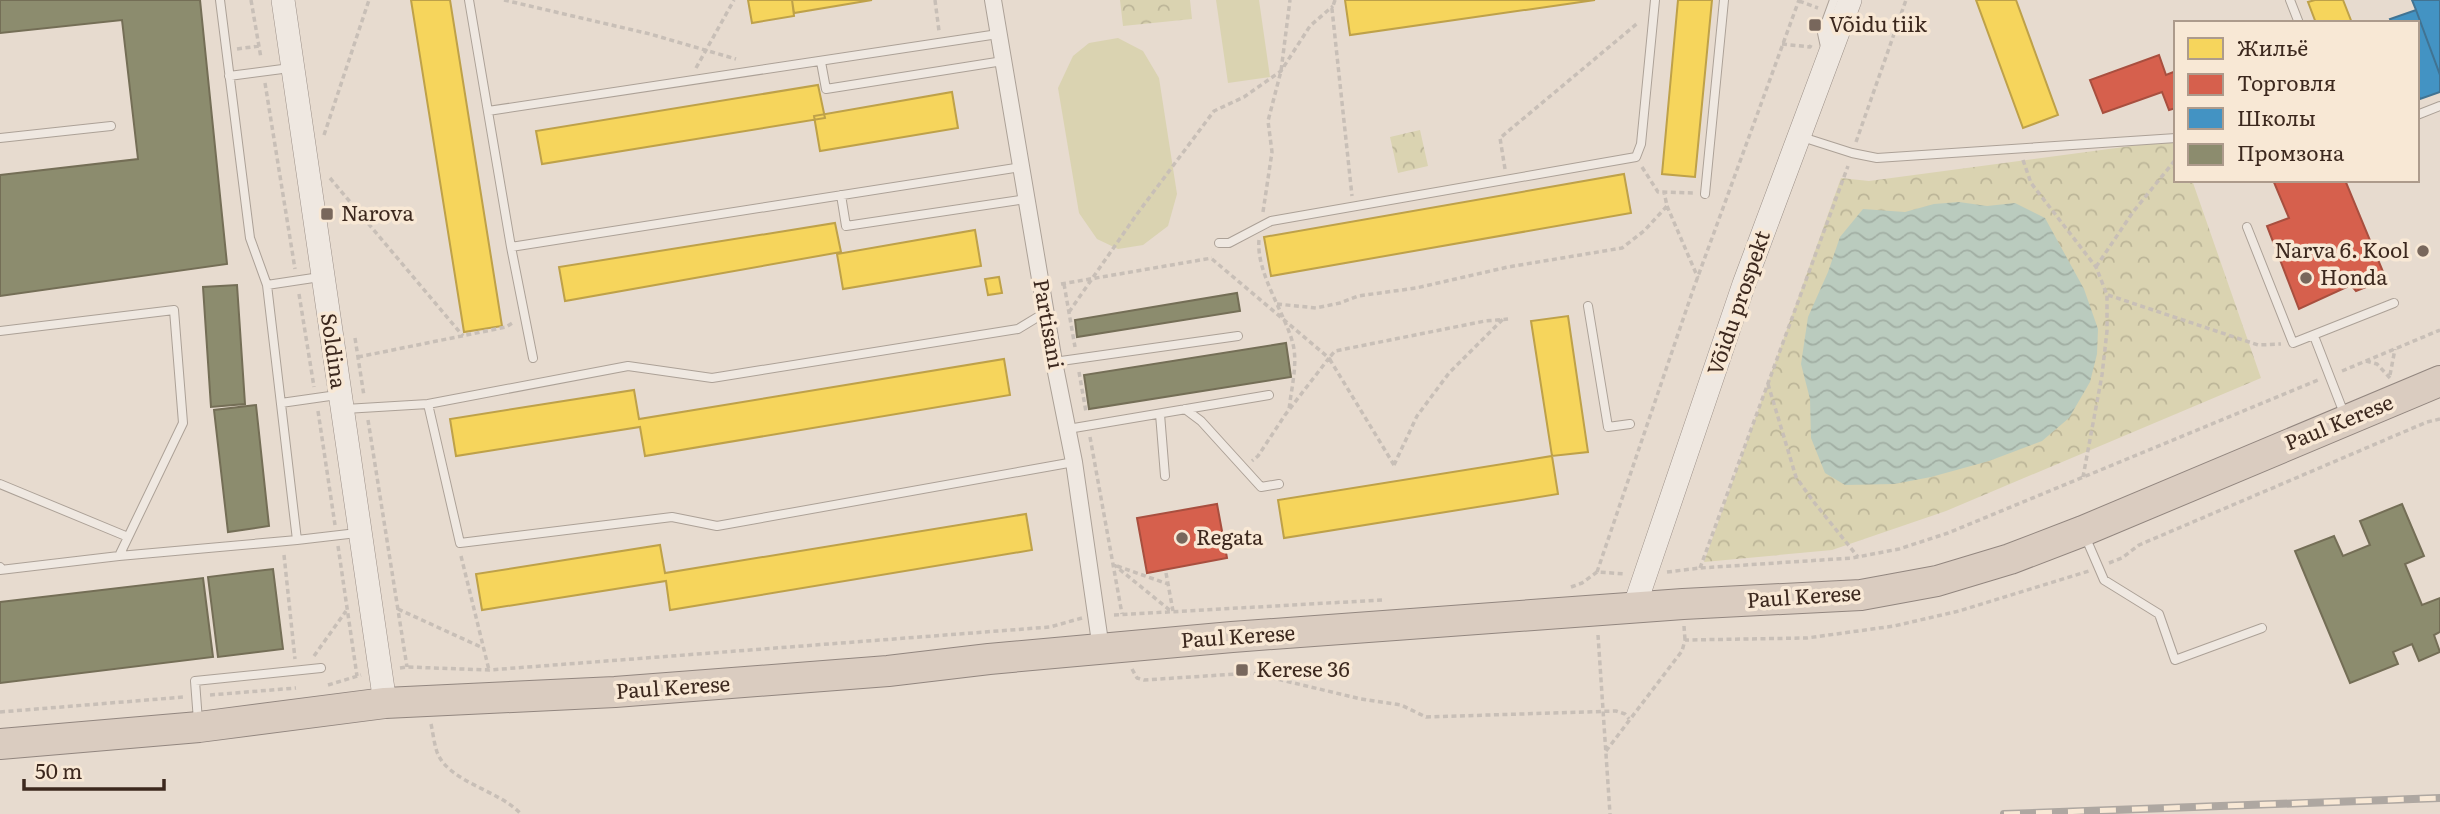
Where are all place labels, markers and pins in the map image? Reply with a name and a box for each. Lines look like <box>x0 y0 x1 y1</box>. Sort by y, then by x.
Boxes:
place label: Võidu tiik <box>1829 7 1927 38</box>
marker: Võidu tiik <box>1807 17 1823 33</box>
place label: Narova <box>341 196 414 227</box>
marker: Narova <box>319 206 335 222</box>
place label: Narva 6. Kool <box>2275 233 2409 264</box>
marker: Narva 6. Kool <box>2415 243 2431 259</box>
place label: Honda <box>2320 260 2388 291</box>
marker: Honda <box>2298 270 2314 286</box>
place label: Regata <box>1196 520 1264 551</box>
marker: Regata <box>1174 530 1190 546</box>
place label: Kerese 36 <box>1256 652 1350 683</box>
marker: Kerese 36 <box>1234 662 1250 678</box>

